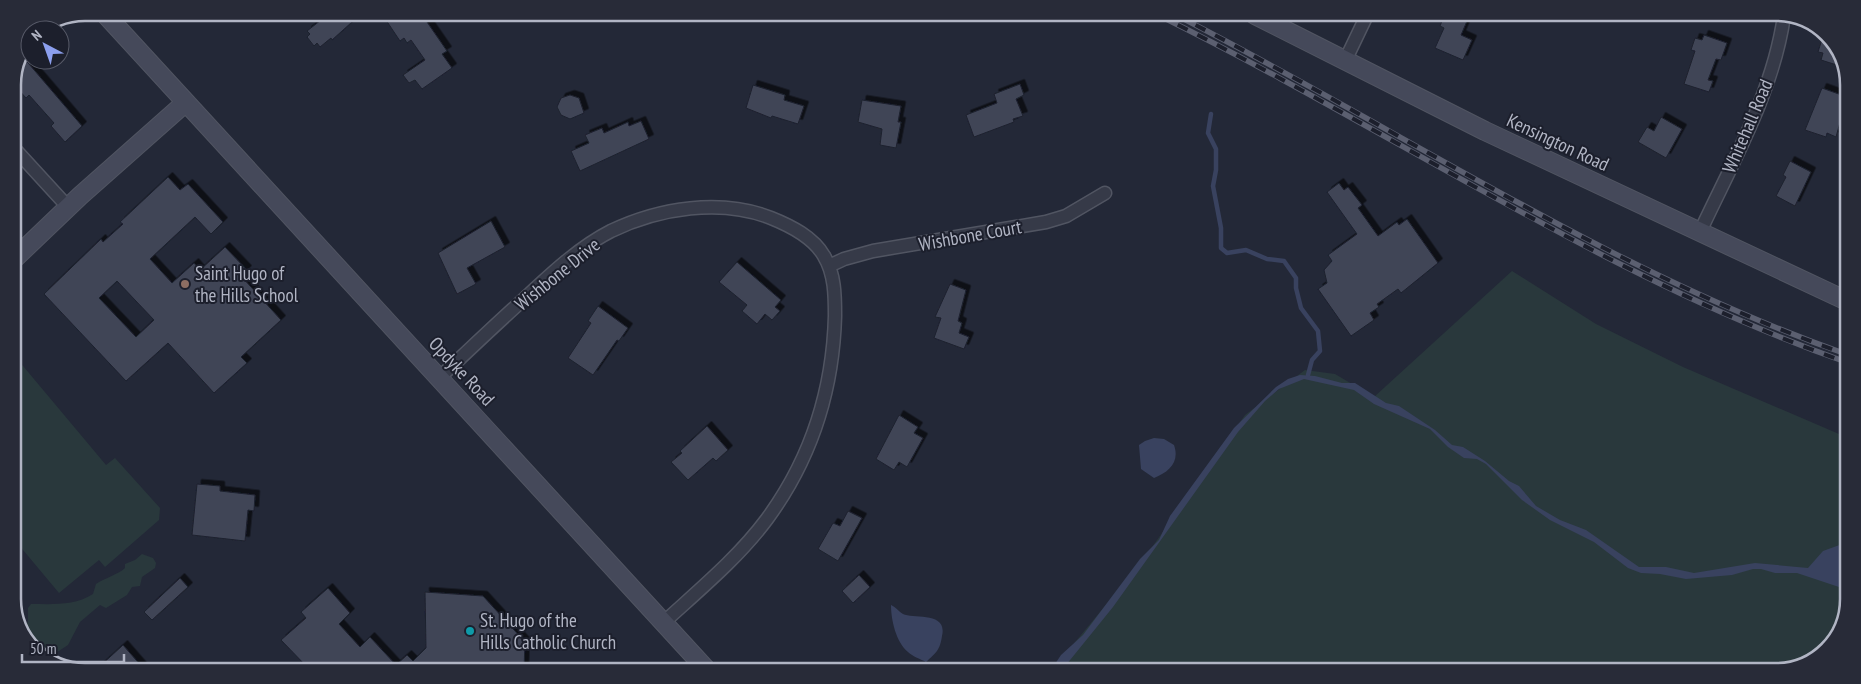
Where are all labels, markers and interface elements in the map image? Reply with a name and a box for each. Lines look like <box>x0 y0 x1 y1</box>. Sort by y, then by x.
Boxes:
north arrow <box>20 20 70 70</box>
text: N <box>28 26 45 44</box>
street label: Whitehall Road <box>1717 76 1777 176</box>
street label: Kensington Road <box>1503 108 1613 176</box>
street label: Wishbone Court <box>917 214 1024 256</box>
street label: Wishbone Drive <box>509 232 605 316</box>
place label: Saint Hugo of the Hills School <box>195 261 299 307</box>
marker: Saint Hugo of the Hills School <box>179 278 191 290</box>
street label: Opdyke Road <box>424 332 500 410</box>
place label: St. Hugo of the Hills Catholic Church <box>480 608 616 654</box>
marker: St. Hugo of the Hills Catholic Church <box>464 625 476 637</box>
scale bar <box>22 632 125 664</box>
text: 50 m <box>30 639 56 658</box>

